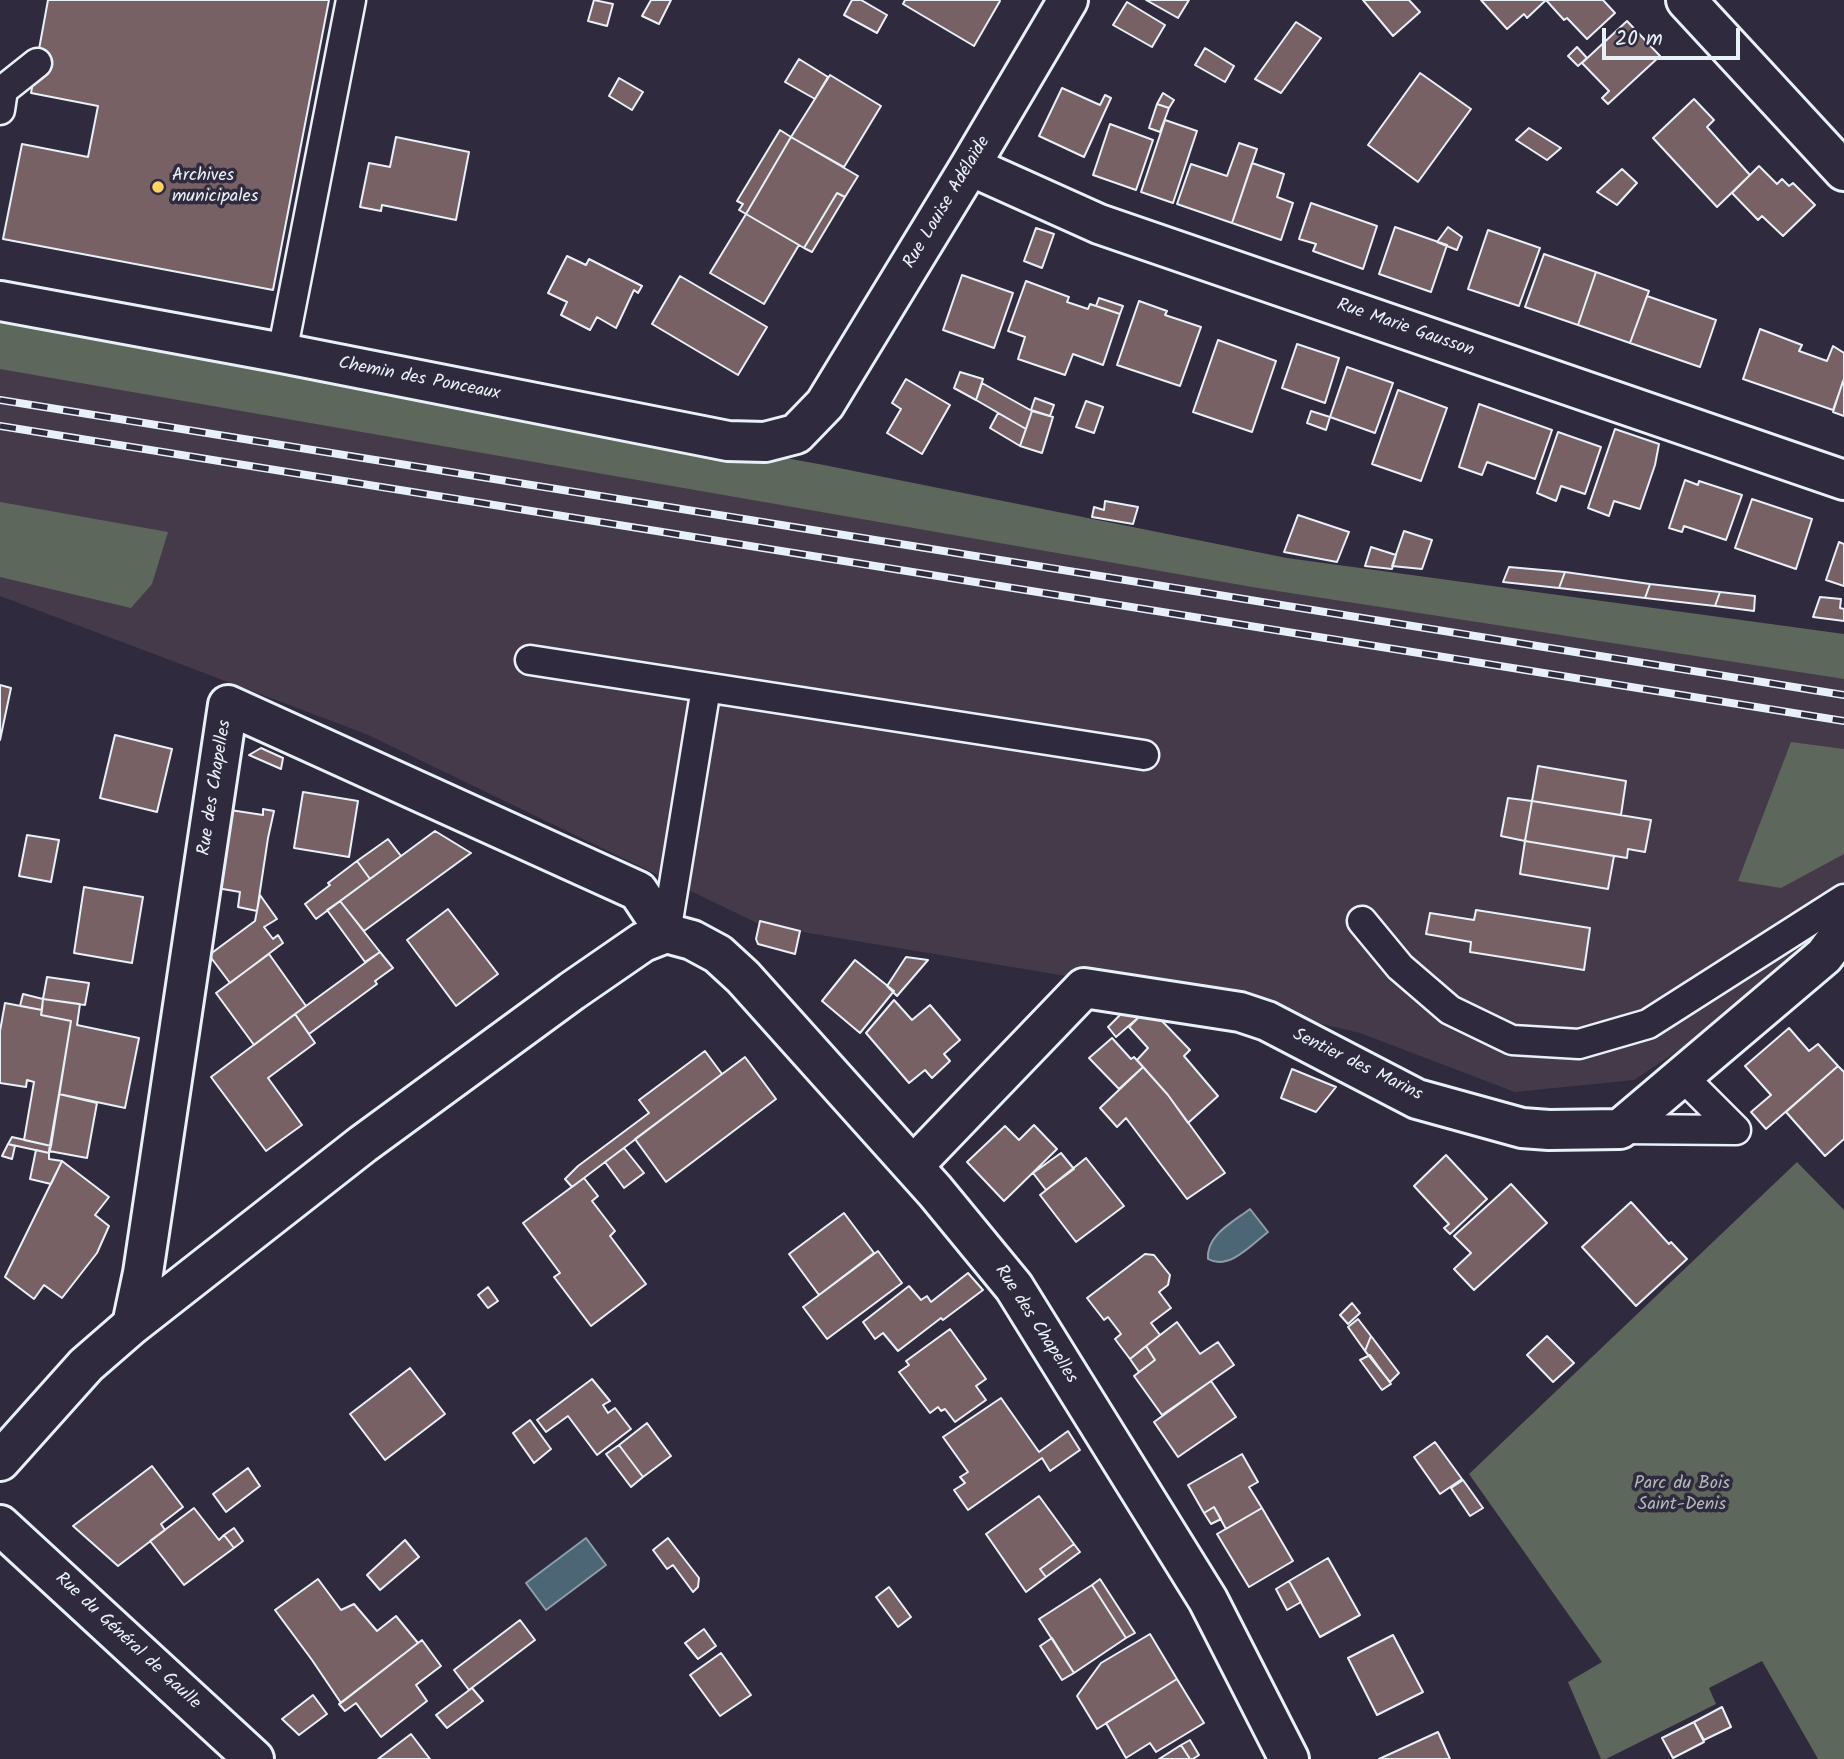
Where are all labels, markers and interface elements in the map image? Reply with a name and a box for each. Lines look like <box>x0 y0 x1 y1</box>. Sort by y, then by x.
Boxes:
scale bar <box>1606 14 1744 58</box>
text: 20 m <box>1615 23 1663 56</box>
street label: Rue Louise Adélaïde <box>900 133 996 273</box>
place label: Archives municipales <box>172 166 258 208</box>
marker: Archives municipales <box>150 179 166 195</box>
street label: Rue Marie Gausson <box>1333 295 1477 363</box>
street label: Chemin des Ponceaux <box>336 354 502 406</box>
street label: Rue des Chapelles <box>195 719 237 857</box>
street label: Sentier des Marins <box>1288 1025 1426 1107</box>
street label: Rue des Chapelles <box>989 1262 1081 1388</box>
park label: Parc du Bois Saint-Denis <box>1634 1474 1730 1516</box>
street label: Rue du Général de Gaulle <box>50 1569 204 1715</box>

